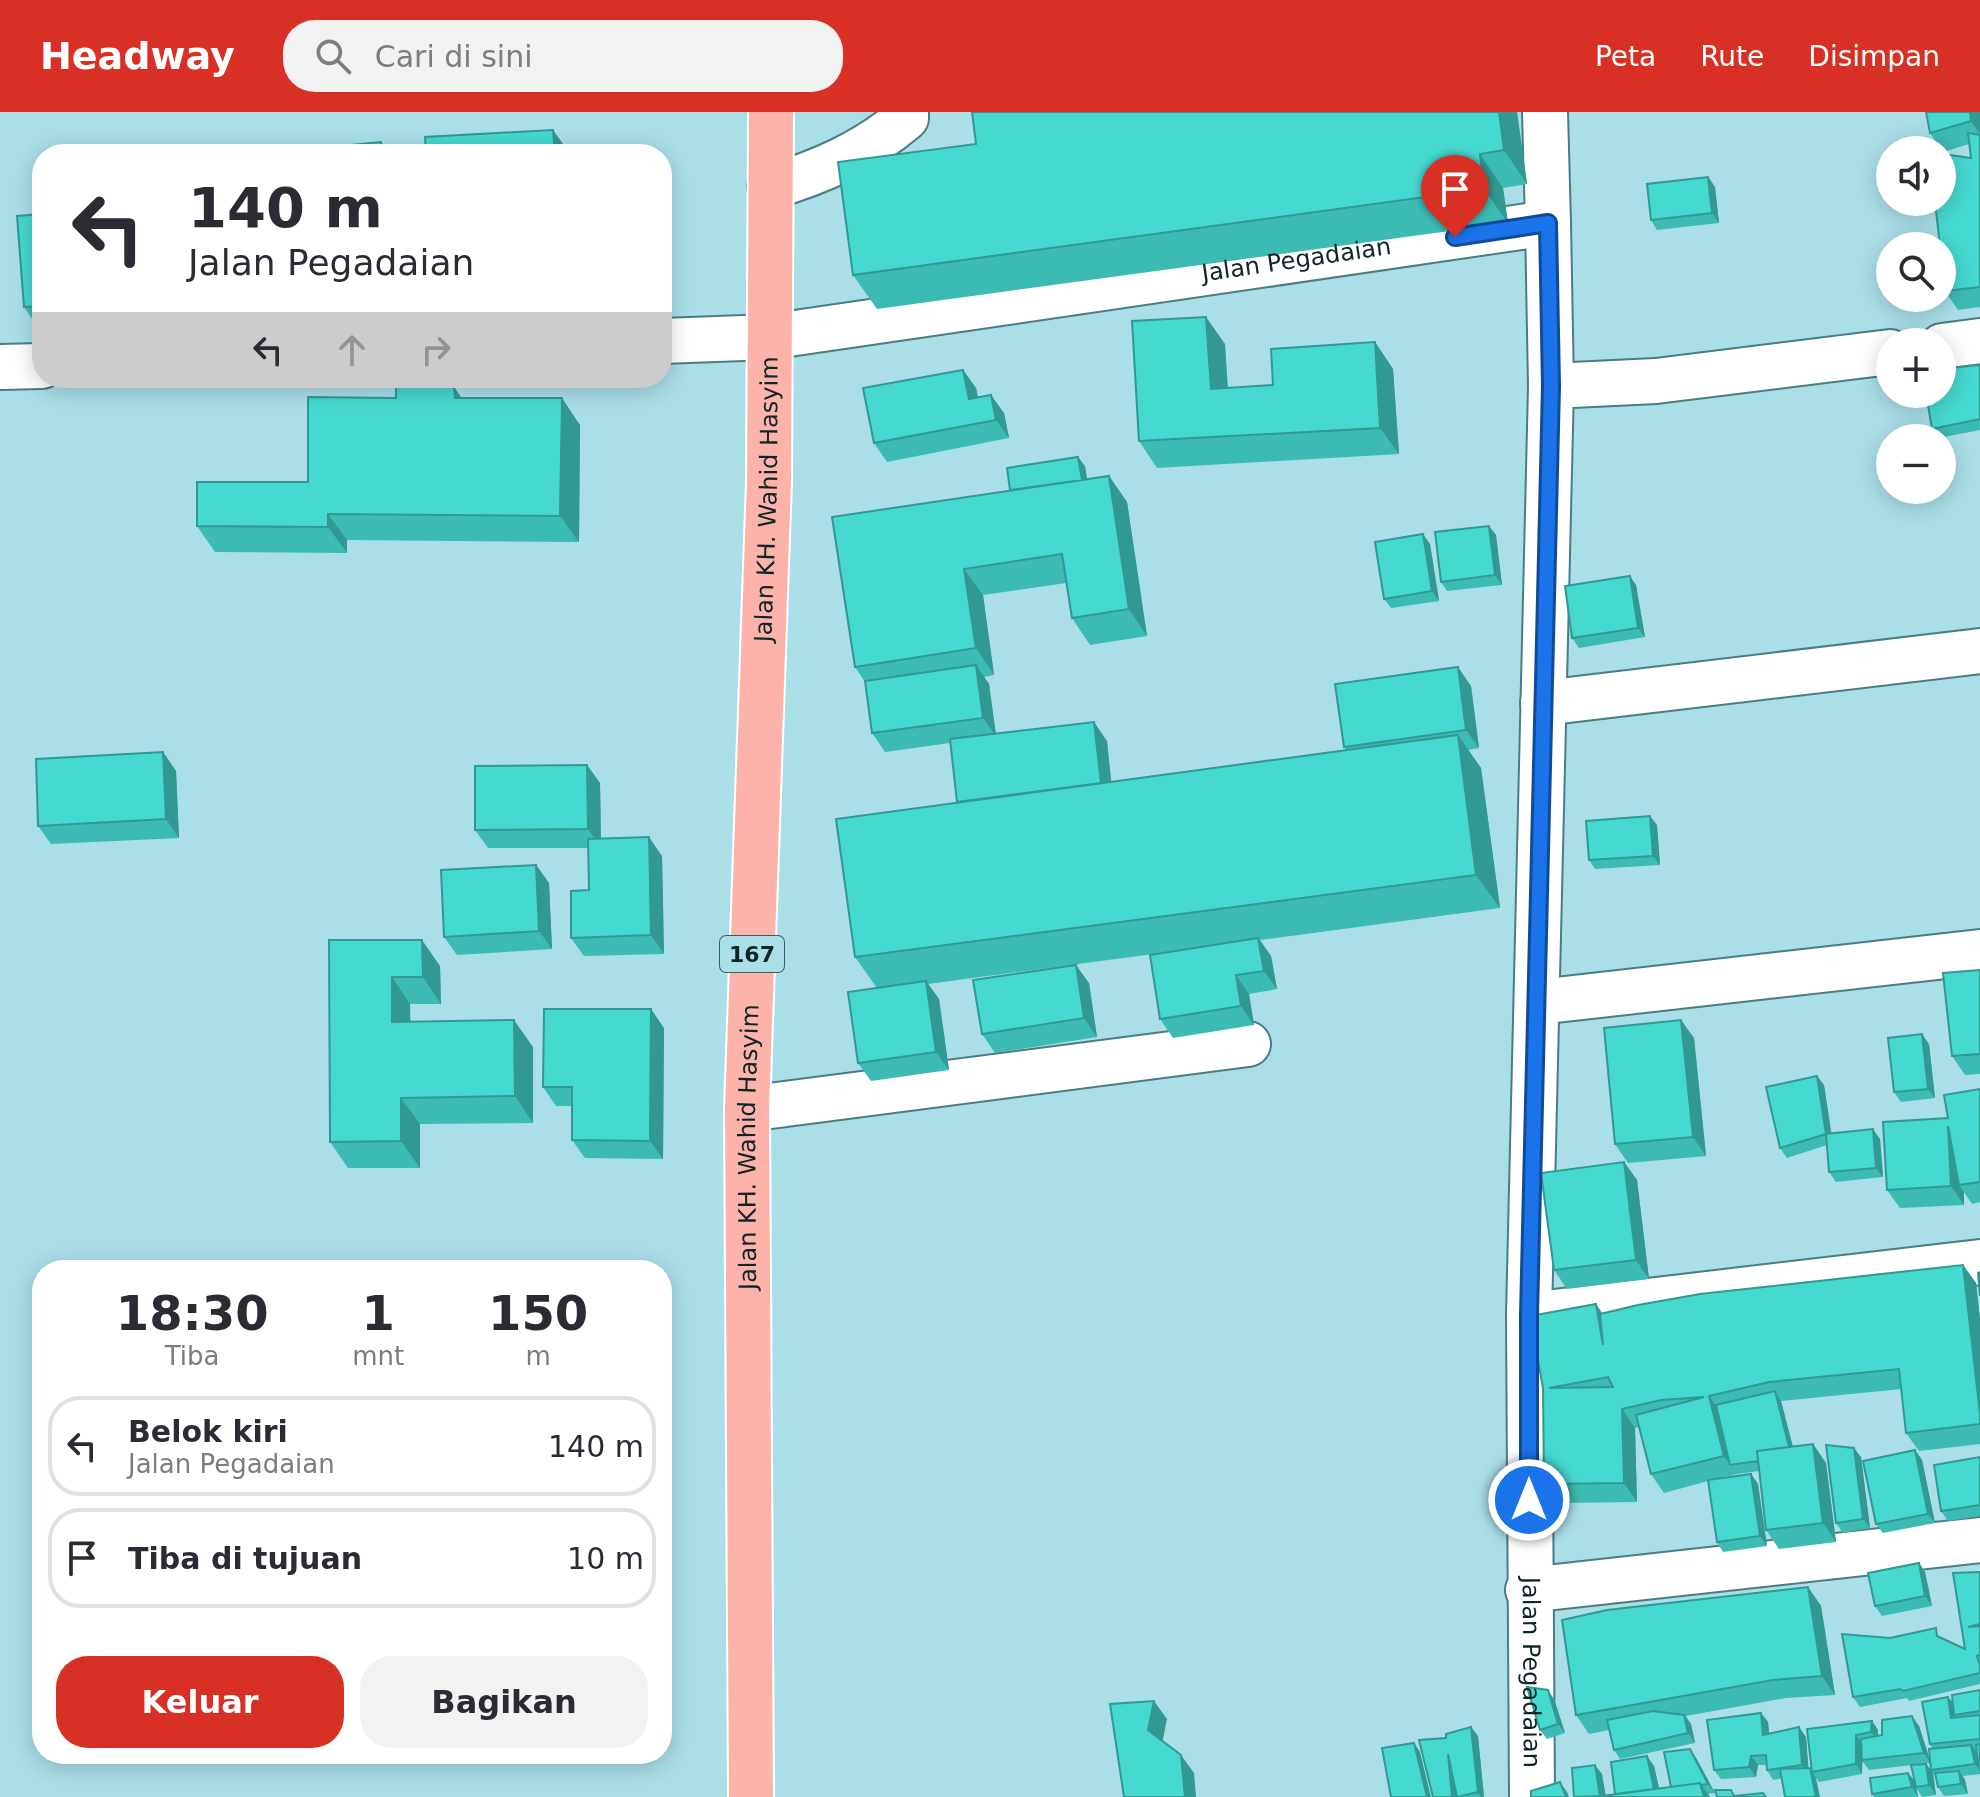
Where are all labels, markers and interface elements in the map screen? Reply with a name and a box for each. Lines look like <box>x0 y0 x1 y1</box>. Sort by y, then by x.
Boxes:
search box <box>283 20 843 92</box>
text: Headway <box>40 34 235 78</box>
icon: search <box>311 34 355 78</box>
text: Cari di sini <box>375 39 533 74</box>
text: Peta <box>1595 40 1656 73</box>
text: Rute <box>1700 40 1764 73</box>
text: Disimpan <box>1808 40 1940 73</box>
map controls <box>1876 136 1956 504</box>
button: sound <box>1876 136 1956 216</box>
pin <box>1421 155 1489 237</box>
icon: arrive <box>1433 167 1477 211</box>
text: 140 m <box>188 175 383 240</box>
icon: left <box>56 176 160 280</box>
street label: Jalan Pegadaian <box>1198 232 1393 288</box>
button: search <box>1876 232 1956 312</box>
text: Jalan Pegadaian <box>188 242 474 283</box>
icon: left <box>246 328 290 372</box>
icon: ahead <box>330 328 374 372</box>
icon: right <box>414 328 458 372</box>
button: + <box>1876 328 1956 408</box>
street label: Jalan KH. Wahid Hasyim <box>749 356 784 645</box>
button: − <box>1876 424 1956 504</box>
road number: 167 <box>720 936 784 972</box>
street label: Jalan KH. Wahid Hasyim <box>733 1004 765 1292</box>
text: 18:30 <box>116 1285 269 1341</box>
text: 1 <box>362 1285 395 1341</box>
text: 150 <box>488 1285 588 1341</box>
text: Tiba <box>165 1341 220 1371</box>
text: mnt <box>352 1341 404 1371</box>
text: m <box>525 1341 551 1371</box>
text: Belok kiri <box>128 1414 288 1449</box>
icon: left <box>60 1424 104 1468</box>
text: 140 m <box>548 1429 644 1464</box>
text: Jalan Pegadaian <box>128 1449 335 1479</box>
position arrow <box>1487 1458 1571 1542</box>
icon: arrive <box>60 1536 104 1580</box>
text: Tiba di tujuan <box>128 1541 362 1576</box>
text: 10 m <box>567 1541 644 1576</box>
street label: Jalan Pegadaian <box>1517 1575 1546 1768</box>
button: Keluar <box>56 1656 344 1748</box>
button: Bagikan <box>360 1656 648 1748</box>

